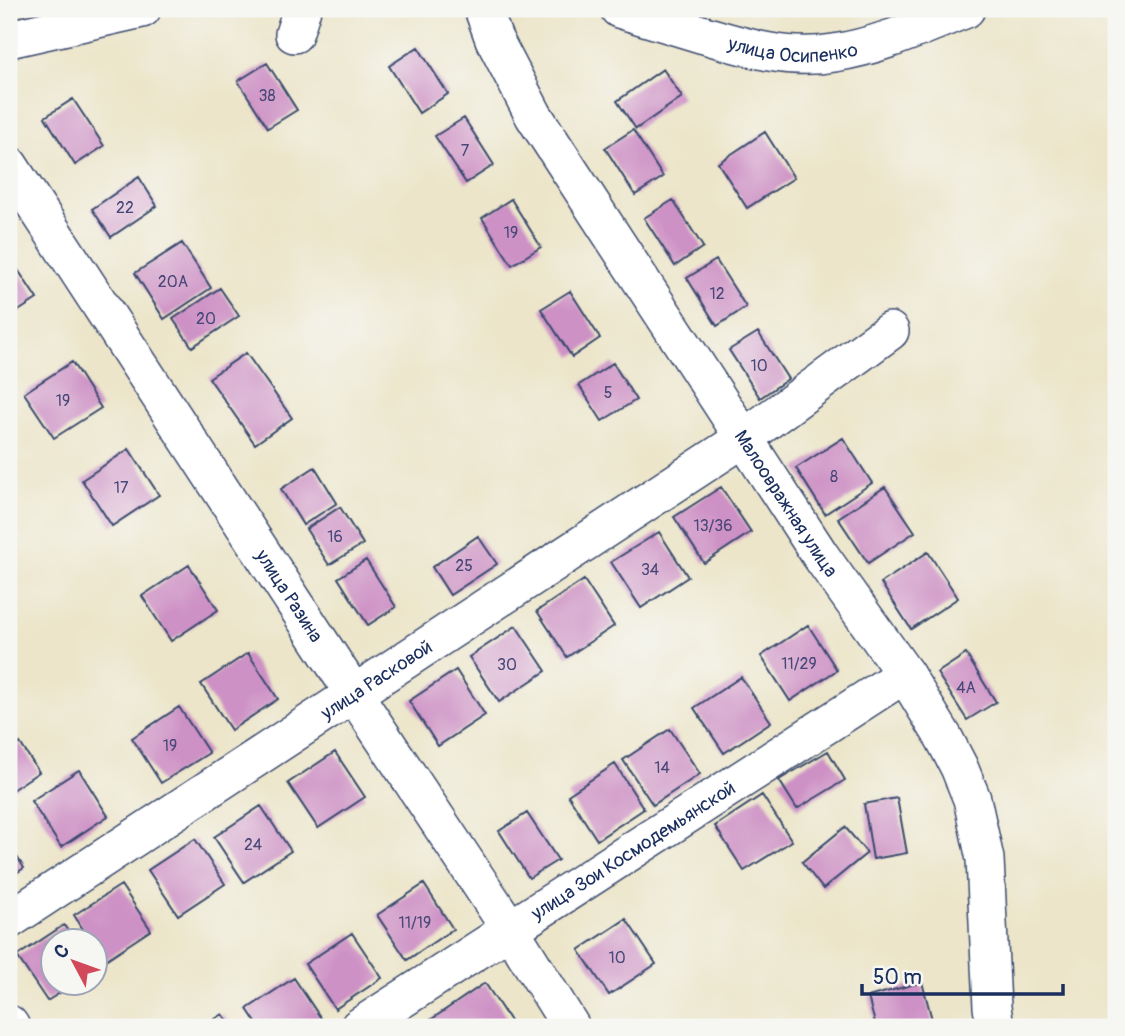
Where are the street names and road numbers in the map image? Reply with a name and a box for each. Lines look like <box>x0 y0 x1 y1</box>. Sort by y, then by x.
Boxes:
street label: улица Осипенко <box>724 31 860 68</box>
street label: Малоовражная улица <box>729 426 843 582</box>
street label: улица Разина <box>249 544 328 647</box>
street label: улица Расковой <box>316 635 437 726</box>
street label: улица Зои Космодемьянской <box>526 776 740 926</box>

